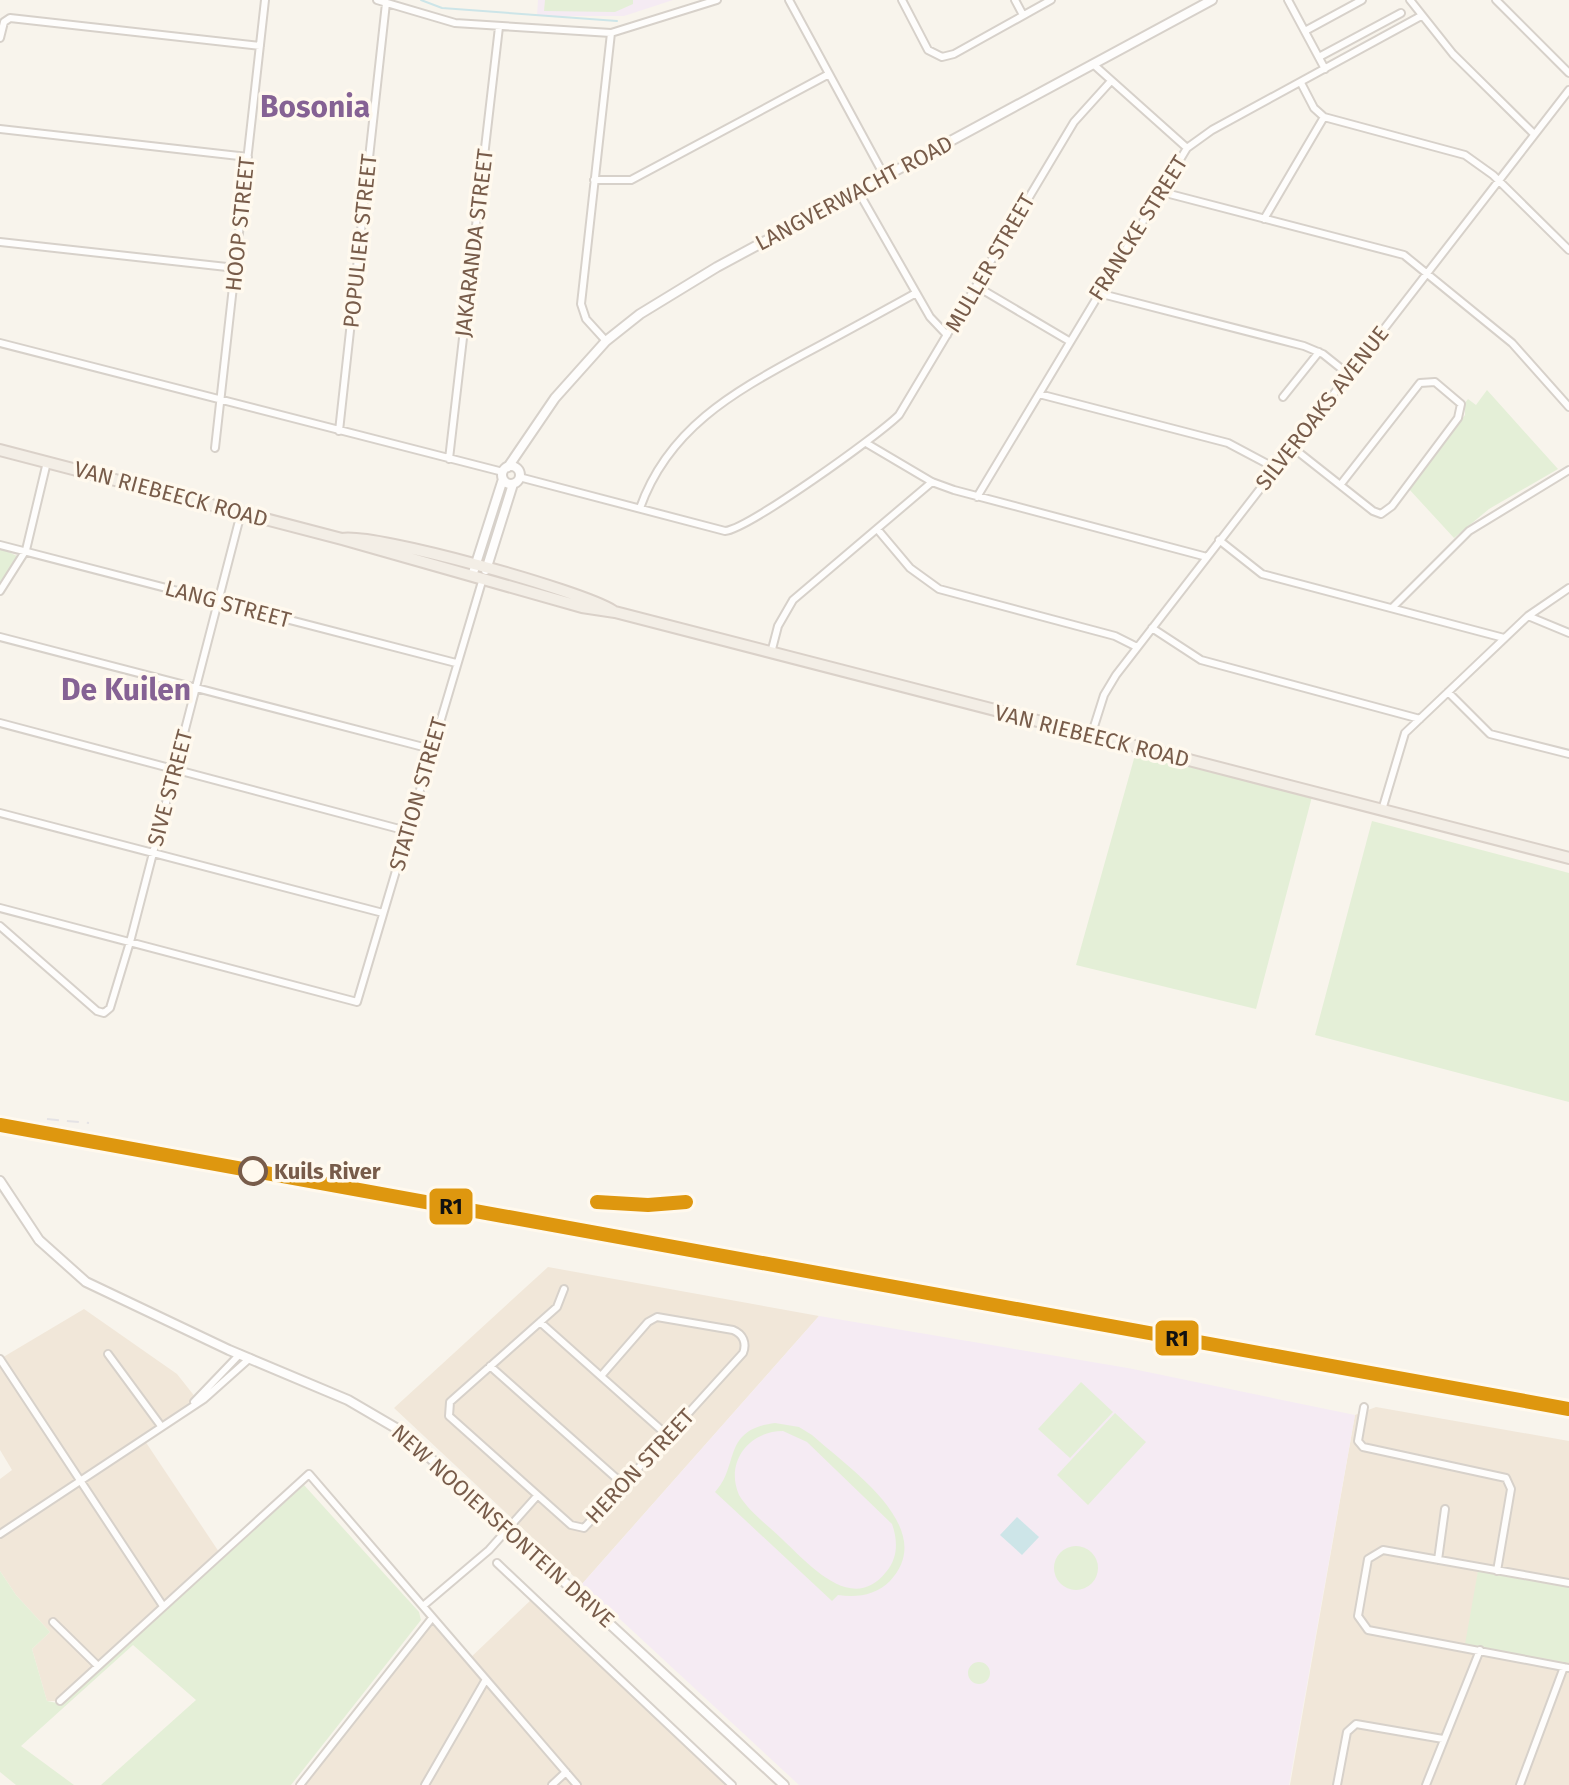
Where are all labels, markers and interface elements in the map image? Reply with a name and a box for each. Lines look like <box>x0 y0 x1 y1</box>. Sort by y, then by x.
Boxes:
district label: Bosonia <box>260 89 370 125</box>
street label: LANGVERWACHT ROAD <box>751 130 957 256</box>
street label: JAKARANDA STREET <box>449 147 499 339</box>
street label: FRANCKE STREET <box>1083 150 1194 305</box>
street label: POPULIER STREET <box>337 152 383 329</box>
street label: HOOP STREET <box>220 155 261 293</box>
street label: MULLER STREET <box>939 188 1041 337</box>
street label: SILVEROAKS AVENUE <box>1250 321 1394 495</box>
street label: VAN RIEBEECK ROAD <box>71 455 271 533</box>
street label: LANG STREET <box>162 574 295 634</box>
district label: De Kuilen <box>61 672 191 708</box>
street label: VAN RIEBEECK ROAD <box>992 699 1192 773</box>
street label: STATION STREET <box>383 714 453 874</box>
street label: SIVE STREET <box>142 726 199 849</box>
marker: Kuils River <box>239 1157 267 1185</box>
place label: Kuils River <box>274 1158 381 1185</box>
line badge: R1 <box>428 1187 474 1226</box>
text: R1 <box>439 1193 463 1220</box>
line badge: R1 <box>1154 1319 1200 1357</box>
text: R1 <box>1165 1325 1189 1352</box>
street label: HERON STREET <box>580 1403 700 1529</box>
street label: NEW NOOIENSFONTEIN DRIVE <box>386 1419 620 1633</box>

